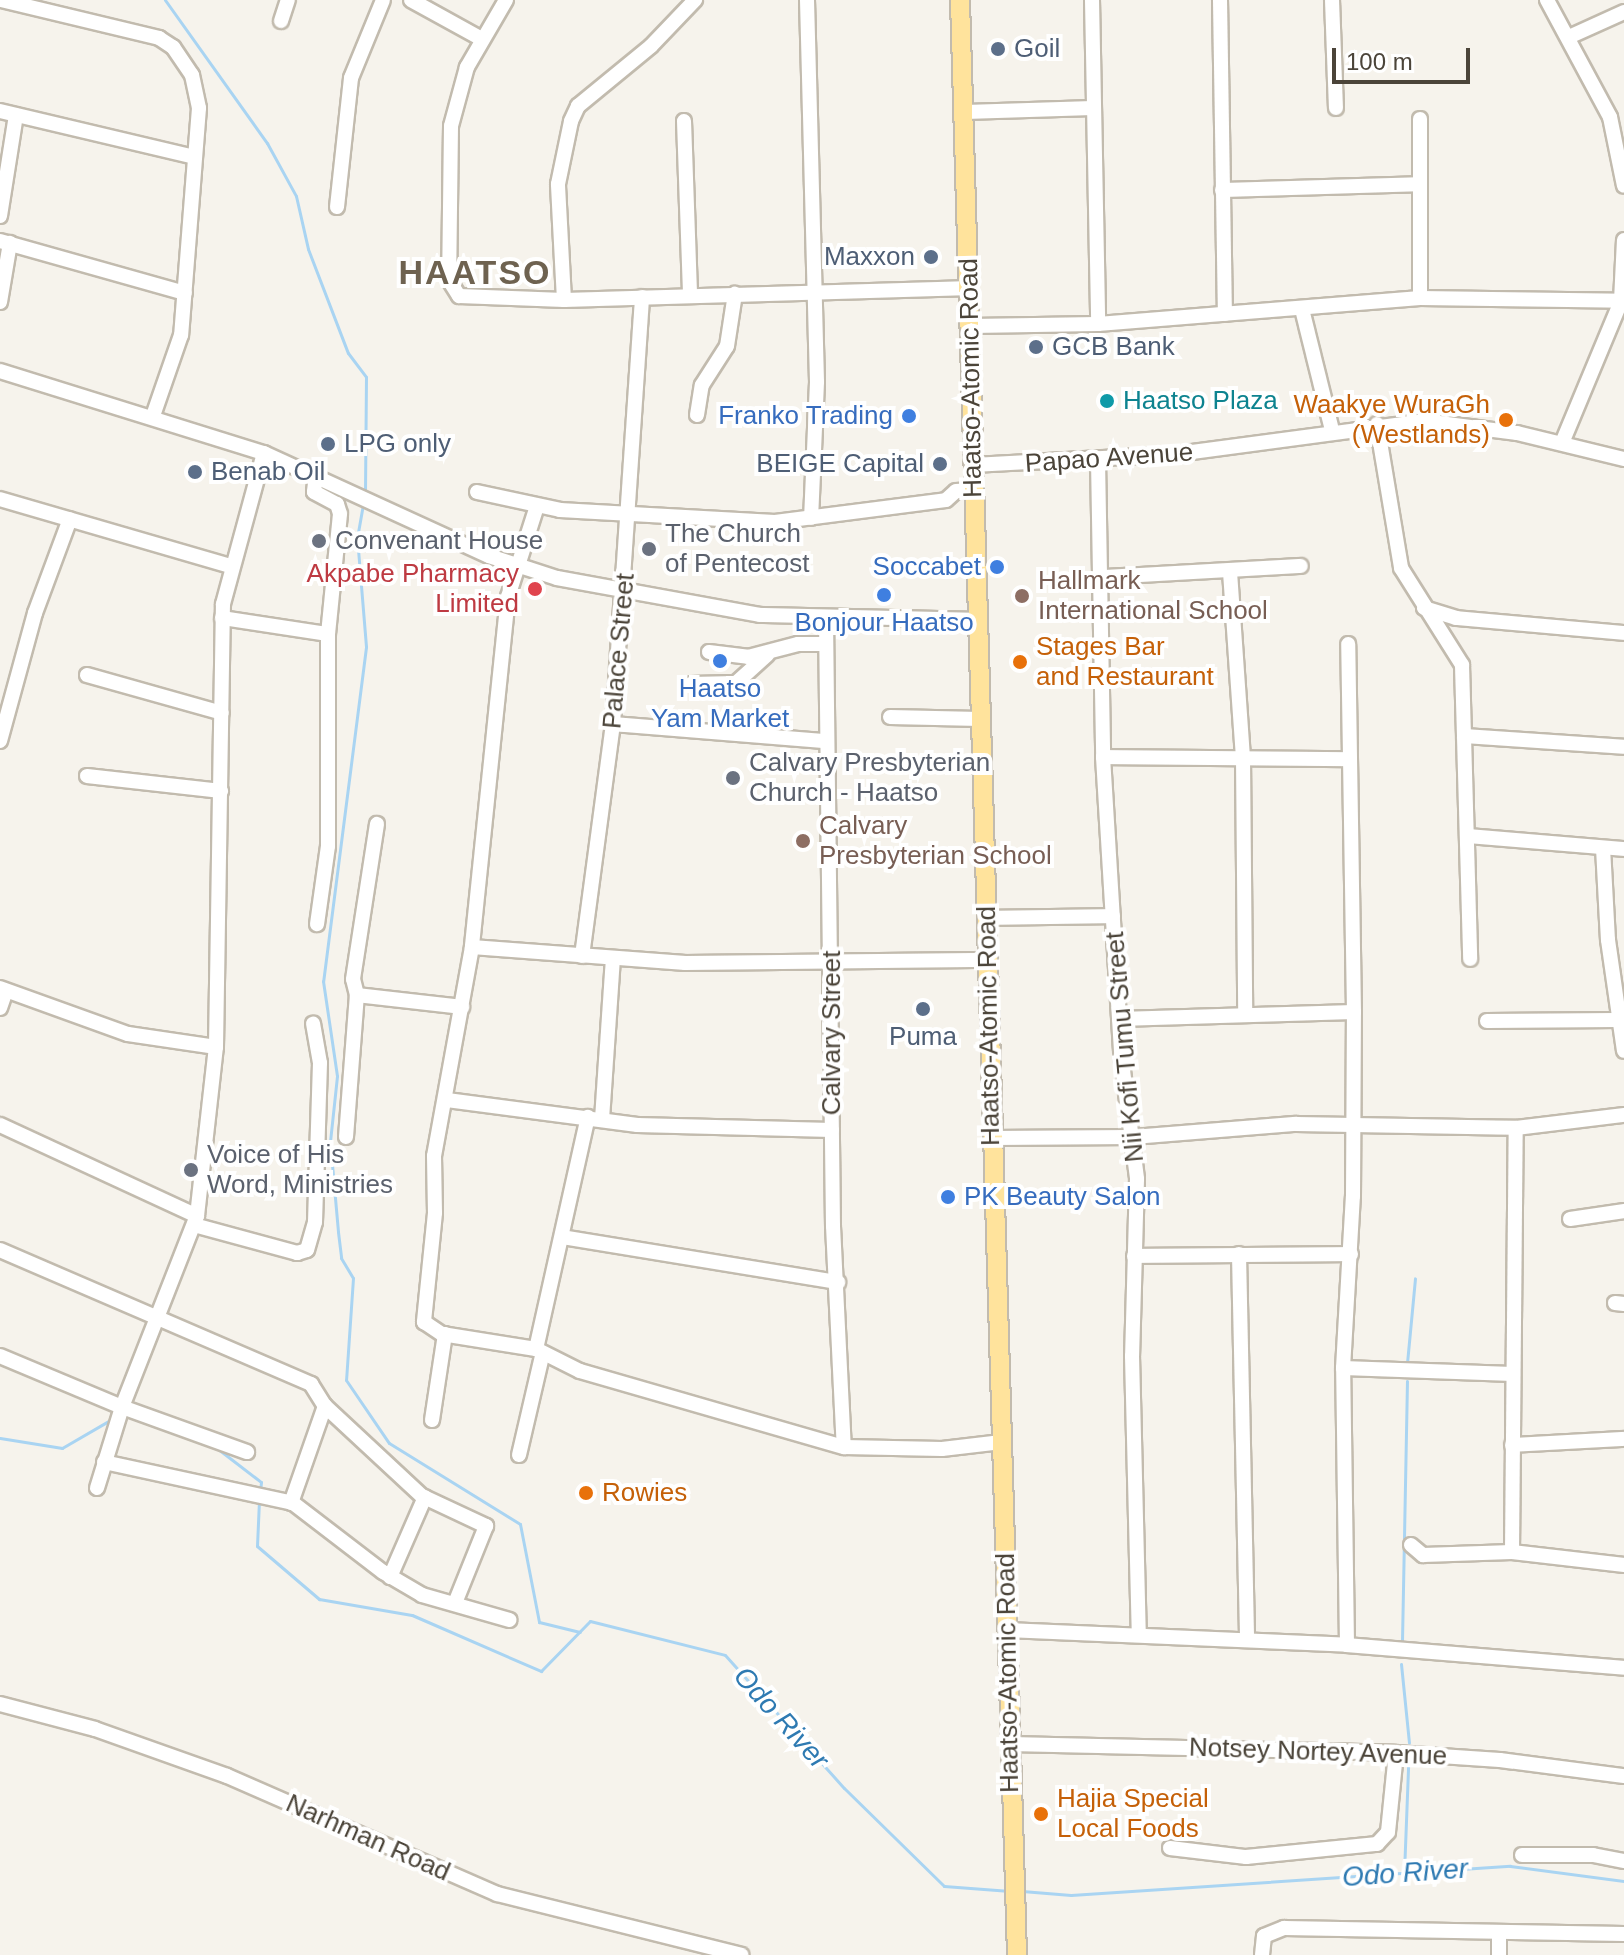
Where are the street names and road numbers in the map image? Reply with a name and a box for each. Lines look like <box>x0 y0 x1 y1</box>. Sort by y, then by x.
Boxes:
street label: Haatso-Atomic Road <box>953 258 989 498</box>
street label: Papao Avenue <box>1023 437 1195 479</box>
street label: Palace Street <box>597 572 641 730</box>
street label: Haatso-Atomic Road <box>971 906 1007 1146</box>
street label: Nii Kofi Tumu Street <box>1099 930 1151 1164</box>
street label: Calvary Street <box>816 951 848 1115</box>
street label: Haatso-Atomic Road <box>990 1553 1026 1793</box>
street label: Notsey Nortey Avenue <box>1188 1732 1448 1772</box>
street label: Narhman Road <box>281 1788 455 1888</box>

